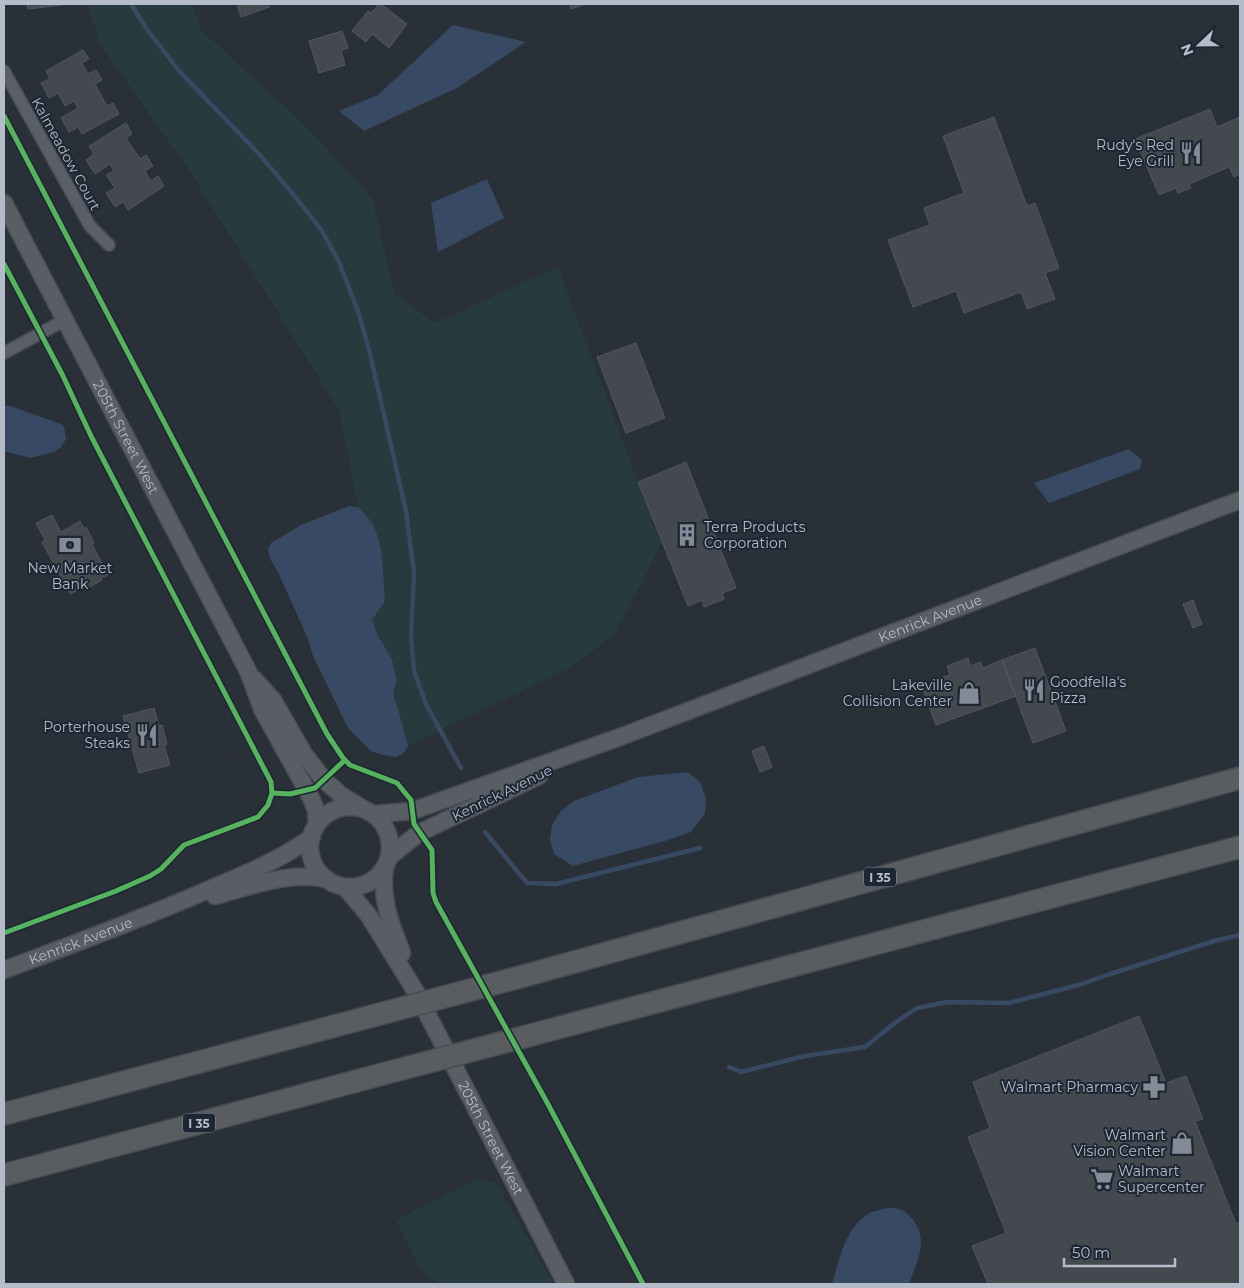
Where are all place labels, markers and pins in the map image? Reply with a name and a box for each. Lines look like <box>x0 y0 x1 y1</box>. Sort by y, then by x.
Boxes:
place label: Rudy's Red Eye Grill <box>1096 136 1174 170</box>
restaurant icon: Rudy's Red Eye Grill <box>1178 140 1204 166</box>
place label: Terra Products Corporation <box>704 518 806 552</box>
building icon: Terra Products Corporation <box>674 522 700 548</box>
bank icon: New Market Bank <box>57 532 83 558</box>
place label: New Market Bank <box>27 559 113 593</box>
place label: Goodfella's Pizza <box>1050 673 1127 707</box>
place label: Lakeville Collision Center <box>843 676 952 710</box>
restaurant icon: Goodfella's Pizza <box>1021 677 1047 703</box>
shop icon: Lakeville Collision Center <box>956 680 982 706</box>
place label: Porterhouse Steaks <box>43 718 130 752</box>
restaurant icon: Porterhouse Steaks <box>134 722 160 748</box>
pharmacy icon: Walmart Pharmacy <box>1141 1074 1167 1100</box>
place label: Walmart Pharmacy <box>1001 1078 1138 1096</box>
place label: Walmart Vision Center <box>1073 1126 1166 1160</box>
shop icon: Walmart Vision Center <box>1169 1130 1195 1156</box>
place label: Walmart Supercenter <box>1118 1162 1205 1196</box>
supermarket icon: Walmart Supercenter <box>1089 1166 1115 1192</box>

